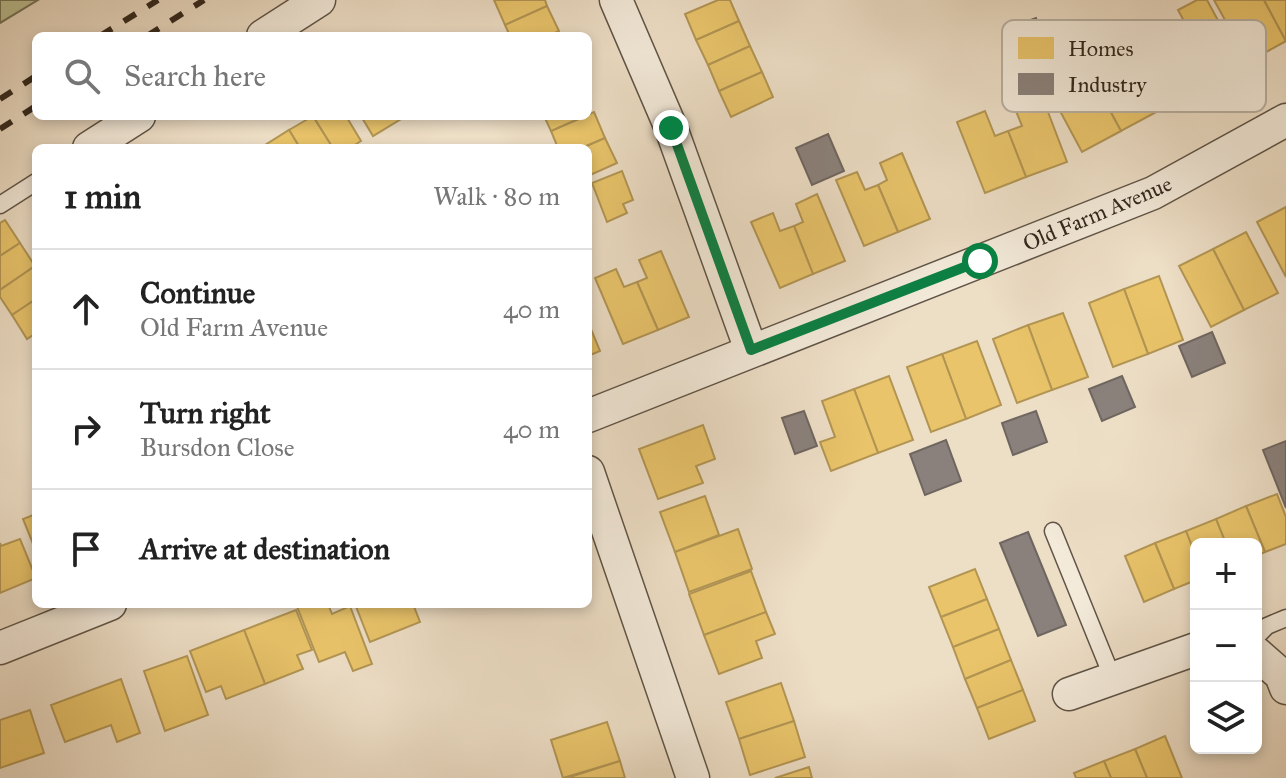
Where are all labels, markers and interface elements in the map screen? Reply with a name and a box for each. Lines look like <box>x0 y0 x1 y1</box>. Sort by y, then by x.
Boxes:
legend <box>1002 20 1266 112</box>
search box <box>32 32 592 120</box>
text: Homes <box>1068 35 1134 62</box>
icon: search <box>60 54 104 98</box>
text: Search here <box>124 58 266 94</box>
text: Industry <box>1068 71 1147 98</box>
route end <box>653 110 689 146</box>
street label: Old Farm Avenue <box>1019 170 1176 257</box>
text: 1 min <box>64 176 141 217</box>
text: Walk · 80 m <box>433 180 560 212</box>
route start <box>962 243 998 279</box>
text: Continue <box>140 275 255 311</box>
icon: ahead <box>64 287 108 331</box>
text: 40 m <box>503 293 560 325</box>
text: Old Farm Avenue <box>140 311 328 343</box>
text: Turn right <box>140 395 271 431</box>
icon: right <box>64 407 108 451</box>
text: 40 m <box>503 413 560 445</box>
text: Bursdon Close <box>140 431 295 463</box>
icon: arrive <box>64 527 108 571</box>
text: Arrive at destination <box>140 531 390 567</box>
map controls <box>1190 538 1262 754</box>
button: + <box>1190 538 1262 610</box>
button: − <box>1190 610 1262 682</box>
button: layers <box>1190 682 1262 754</box>

